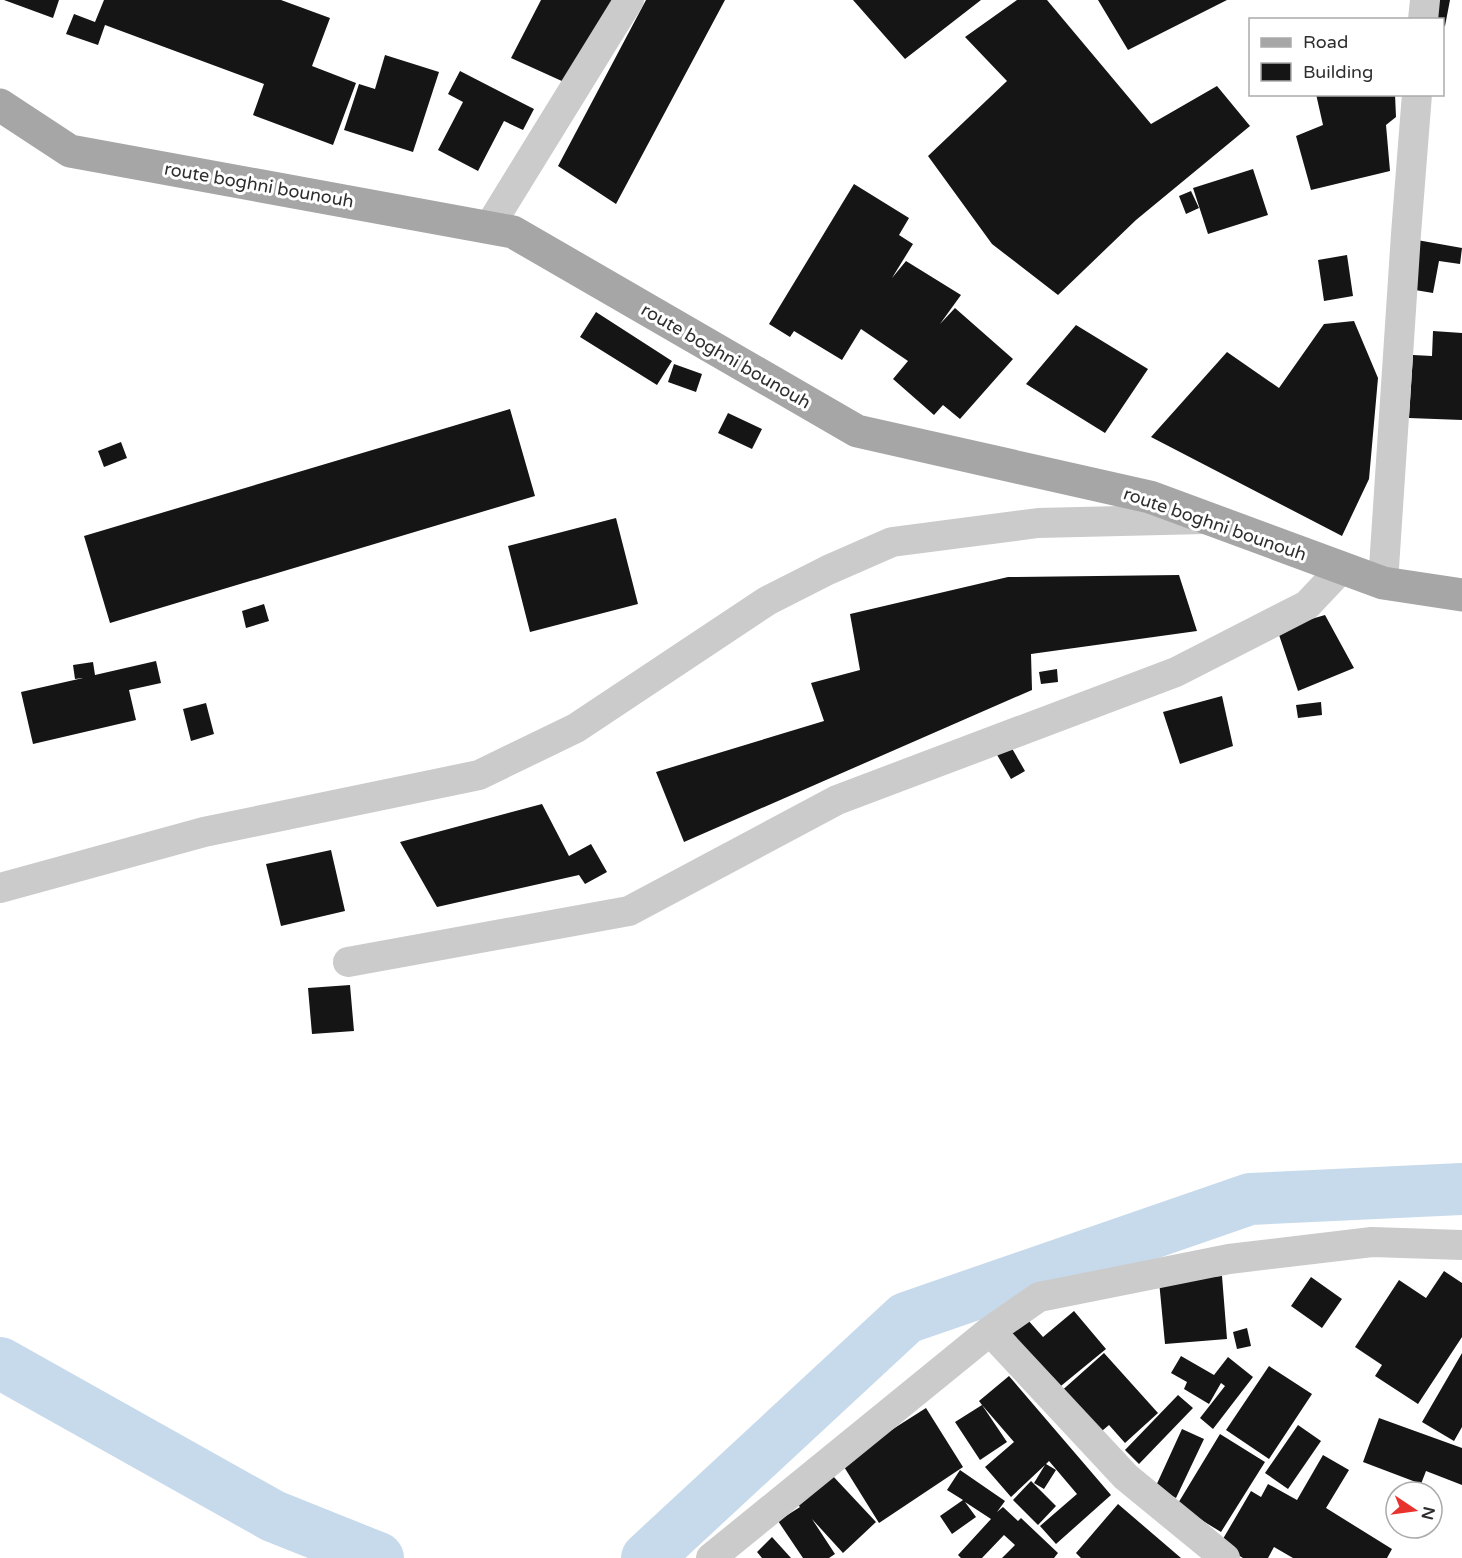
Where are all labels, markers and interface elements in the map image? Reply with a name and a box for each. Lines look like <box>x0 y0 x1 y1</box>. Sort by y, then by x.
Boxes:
legend <box>1249 18 1444 96</box>
text: Road <box>1303 31 1348 53</box>
text: Building <box>1303 61 1373 83</box>
street label: route boghni bounouh <box>163 157 355 213</box>
street label: route boghni bounouh <box>637 298 815 414</box>
street label: route boghni bounouh <box>1121 482 1309 566</box>
north arrow <box>1384 1480 1444 1540</box>
text: N <box>1416 1505 1439 1522</box>

